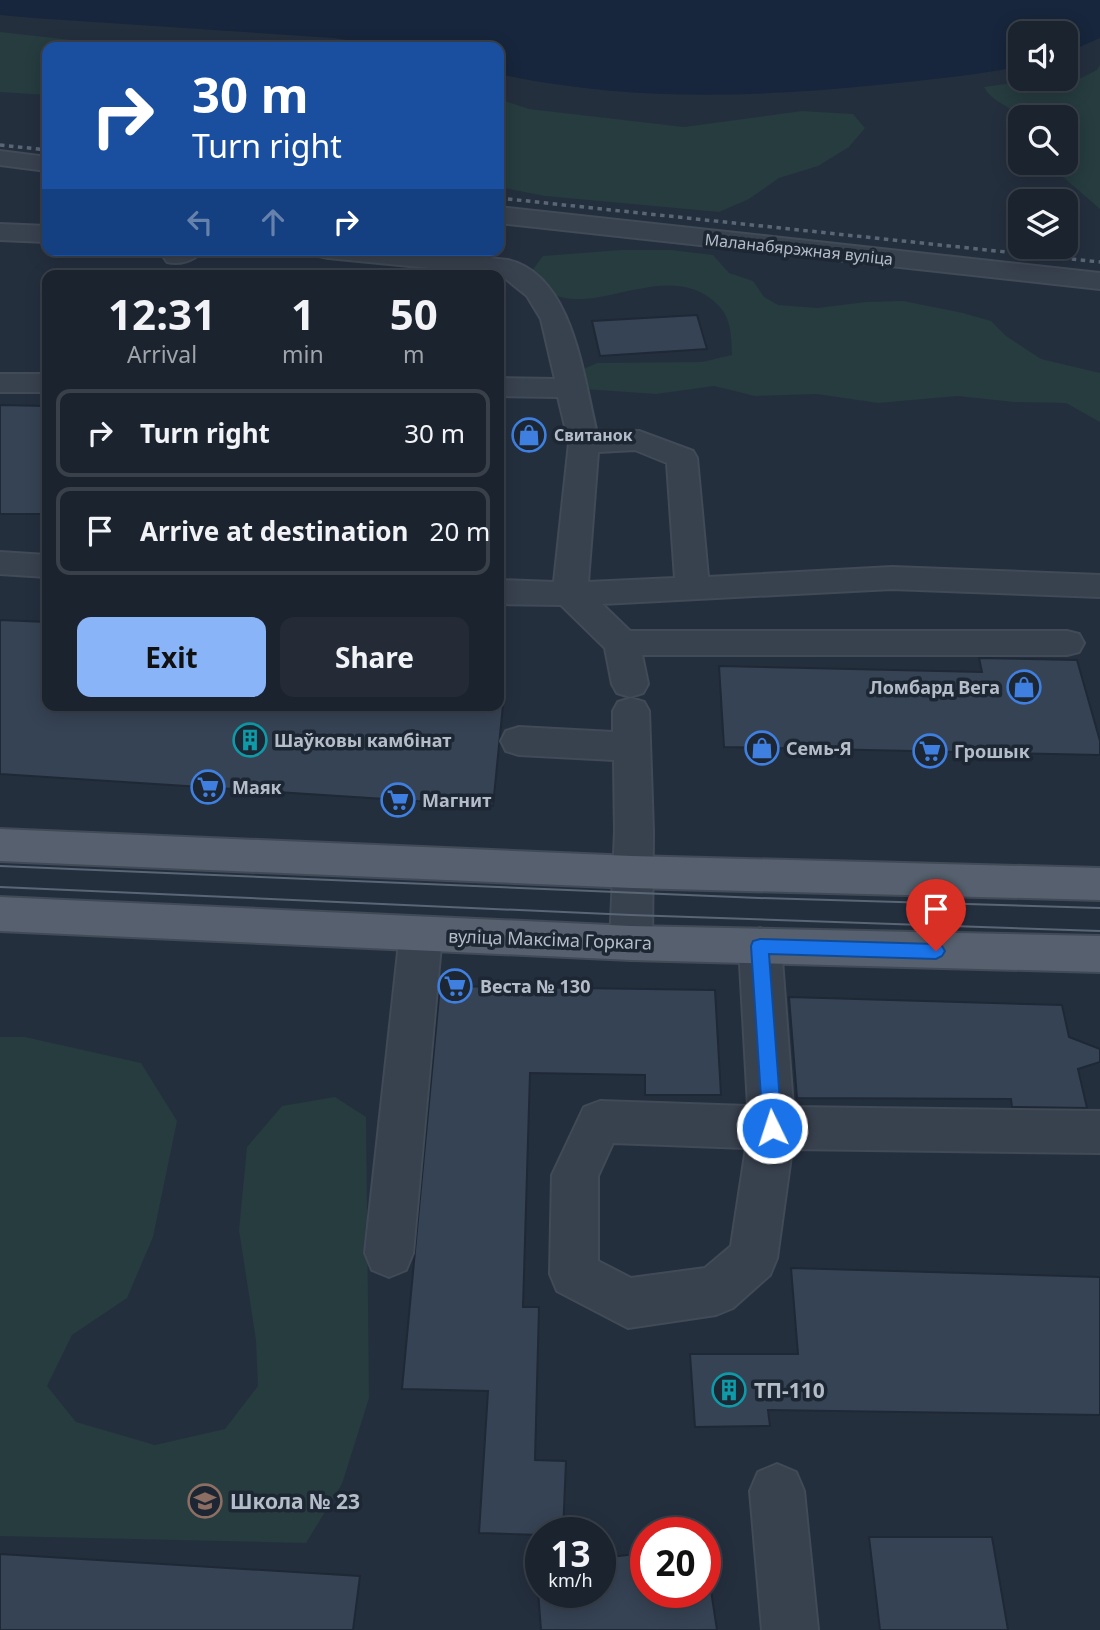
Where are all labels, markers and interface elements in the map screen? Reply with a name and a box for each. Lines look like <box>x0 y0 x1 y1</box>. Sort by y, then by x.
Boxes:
map controls <box>1008 21 1078 259</box>
button: sound <box>1008 21 1078 91</box>
text: 30 m <box>192 61 309 127</box>
icon: right <box>77 70 168 161</box>
button: search <box>1008 105 1078 175</box>
text: Turn right <box>192 124 342 167</box>
button: layers <box>1008 189 1078 259</box>
icon: left <box>181 203 219 241</box>
icon: ahead <box>254 203 292 241</box>
icon: right <box>327 203 365 241</box>
street label: Маланабярэжная вуліца <box>704 228 894 270</box>
text: 12:31 <box>108 285 216 342</box>
text: 1 <box>291 285 315 342</box>
text: 50 <box>390 285 438 342</box>
text: Arrival <box>127 338 197 370</box>
text: min <box>282 338 324 370</box>
text: m <box>403 338 425 370</box>
icon: right <box>81 414 119 452</box>
text: Turn right <box>140 415 270 451</box>
text: 30 m <box>404 415 465 451</box>
shop icon: Свитанок <box>510 416 548 454</box>
place label: Свитанок <box>554 424 633 446</box>
icon: arrive <box>81 512 119 550</box>
text: Arrive at destination <box>140 513 409 549</box>
text: 20 m <box>430 513 490 549</box>
button: Exit <box>77 617 266 697</box>
button: Share <box>280 617 469 697</box>
shop icon: Ломбард Вега <box>1005 668 1043 706</box>
place label: Ломбард Вега <box>870 675 1000 699</box>
building icon: Шаўковы камбінат <box>231 721 269 759</box>
place label: Шаўковы камбінат <box>274 728 451 752</box>
shop icon: Семь-Я <box>743 729 781 767</box>
supermarket icon: Грошык <box>911 732 949 770</box>
place label: Семь-Я <box>786 736 852 760</box>
place label: Грошык <box>954 739 1030 763</box>
supermarket icon: Маяк <box>189 768 227 806</box>
place label: Маяк <box>232 775 282 799</box>
supermarket icon: Магнит <box>379 781 417 819</box>
place label: Магнит <box>422 788 491 812</box>
pin <box>906 879 966 951</box>
icon: arrive <box>917 890 955 928</box>
street label: вуліца Максіма Горкага <box>448 923 652 955</box>
supermarket icon: Веста № 130 <box>436 967 474 1005</box>
place label: Веста № 130 <box>480 974 590 998</box>
position arrow <box>735 1091 809 1165</box>
building icon: ТП-110 <box>710 1371 748 1409</box>
place label: ТП-110 <box>754 1376 825 1404</box>
school or university icon: Школа № 23 <box>186 1482 224 1520</box>
place label: Школа № 23 <box>230 1487 360 1515</box>
speed limit sign: 20 <box>630 1517 721 1608</box>
text: 13 <box>550 1530 591 1577</box>
text: km/h <box>548 1568 593 1592</box>

